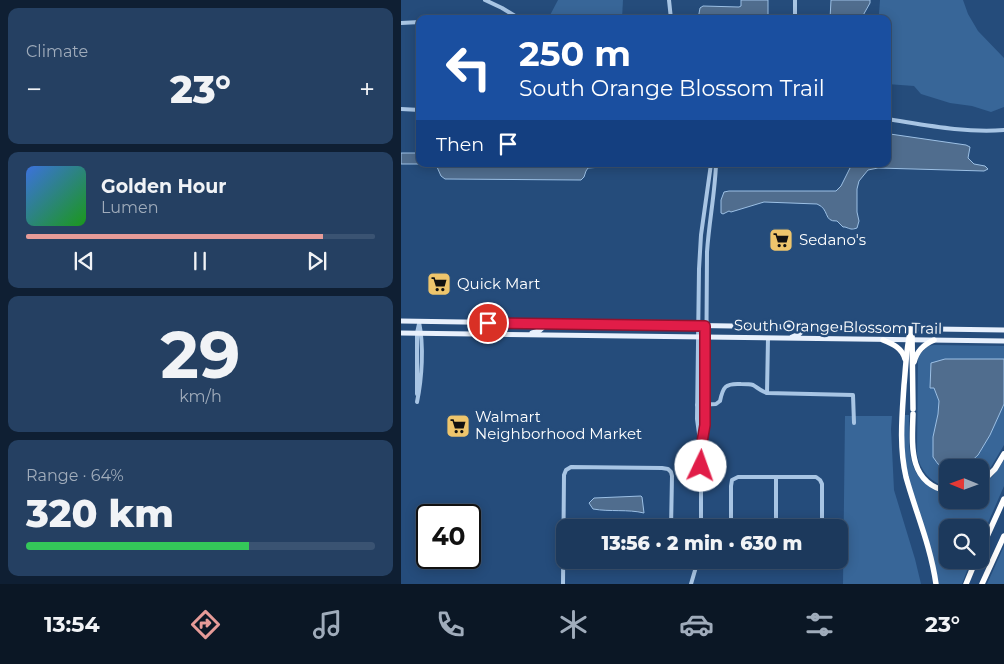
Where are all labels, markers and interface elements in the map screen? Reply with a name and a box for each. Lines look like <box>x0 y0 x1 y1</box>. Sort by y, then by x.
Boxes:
text: 250 m <box>519 32 631 75</box>
icon: left <box>436 35 501 100</box>
text: Climate <box>26 42 88 61</box>
text: 23° <box>170 66 231 113</box>
text: − <box>26 72 42 106</box>
text: + <box>359 72 375 106</box>
text: South Orange Blossom Trail <box>519 75 825 102</box>
icon: arrive <box>494 130 522 158</box>
text: Then <box>436 133 484 156</box>
text: Golden Hour <box>101 175 227 198</box>
text: Lumen <box>101 198 159 217</box>
supermarket icon: Sedano's <box>768 227 794 253</box>
place label: Sedano's <box>799 230 866 249</box>
icon: previous <box>70 247 98 275</box>
icon: pause <box>186 247 214 275</box>
icon: next <box>303 247 331 275</box>
supermarket icon: Quick Mart <box>426 271 452 297</box>
place label: Quick Mart <box>457 274 540 293</box>
pin <box>467 302 509 344</box>
icon: arrive <box>474 309 502 337</box>
text: 29 <box>161 315 240 394</box>
street label: South Orange Blossom Trail <box>734 315 942 338</box>
text: km/h <box>179 387 222 406</box>
place label: Walmart Neighborhood Market <box>475 407 642 443</box>
supermarket icon: Walmart Neighborhood Market <box>445 413 471 439</box>
position arrow <box>674 439 726 491</box>
north arrow <box>939 459 989 509</box>
map controls <box>939 459 989 569</box>
text: Range · 64% <box>26 466 124 485</box>
text: 320 km <box>26 490 174 537</box>
speed limit sign: 40 <box>416 504 481 569</box>
button: search <box>939 519 989 569</box>
text: 13:56 · 2 min · 630 m <box>602 532 802 555</box>
icon: directions <box>188 607 223 642</box>
icon: music <box>310 607 345 642</box>
icon: phone <box>433 607 468 642</box>
icon: climate <box>556 607 591 642</box>
icon: car <box>679 607 714 642</box>
icon: filters <box>802 607 837 642</box>
text: 13:54 <box>44 611 100 638</box>
text: 23° <box>925 611 960 638</box>

